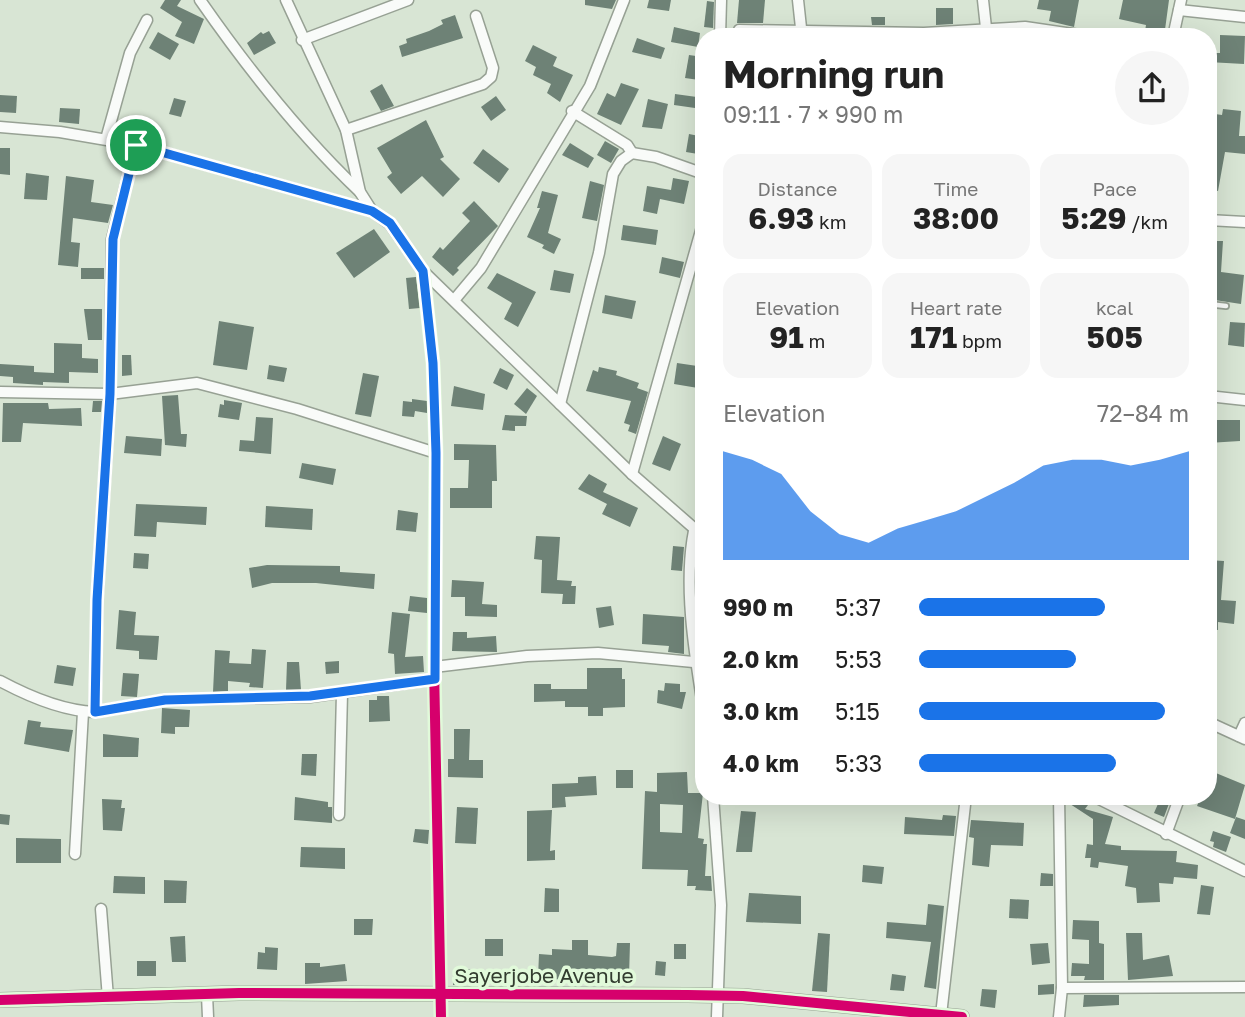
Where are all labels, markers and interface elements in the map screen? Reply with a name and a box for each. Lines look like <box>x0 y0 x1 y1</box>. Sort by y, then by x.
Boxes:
text: Morning run <box>723 51 944 96</box>
button: share <box>1115 51 1189 125</box>
text: 09:11 · 7 × 990 m <box>723 100 903 128</box>
pin <box>106 115 166 175</box>
icon: arrive <box>117 126 155 164</box>
text: Distance <box>757 177 837 200</box>
text: Time <box>934 177 978 200</box>
text: Pace <box>1092 177 1137 200</box>
text: 6.93 <box>748 200 814 236</box>
text: 38:00 <box>913 200 999 236</box>
text: 5:29 <box>1061 200 1127 236</box>
text: km <box>814 210 846 233</box>
text: /km <box>1127 210 1168 233</box>
text: Elevation <box>755 296 840 319</box>
text: Heart rate <box>910 296 1002 319</box>
text: kcal <box>1096 296 1133 319</box>
text: 91 <box>769 319 804 355</box>
text: 171 <box>910 319 957 355</box>
text: 505 <box>1087 319 1143 355</box>
text: m <box>804 329 825 352</box>
text: bpm <box>957 329 1002 352</box>
text: Elevation <box>723 399 825 427</box>
text: 72–84 m <box>1097 399 1189 427</box>
text: 990 m <box>723 593 793 621</box>
text: 5:37 <box>835 593 881 621</box>
text: 2.0 km <box>723 645 799 673</box>
text: 5:53 <box>835 645 882 673</box>
text: 3.0 km <box>723 697 799 725</box>
text: 5:15 <box>835 697 880 725</box>
text: 4.0 km <box>723 749 799 777</box>
text: 5:33 <box>835 749 882 777</box>
street label: Sayerjobe Avenue <box>454 962 634 988</box>

